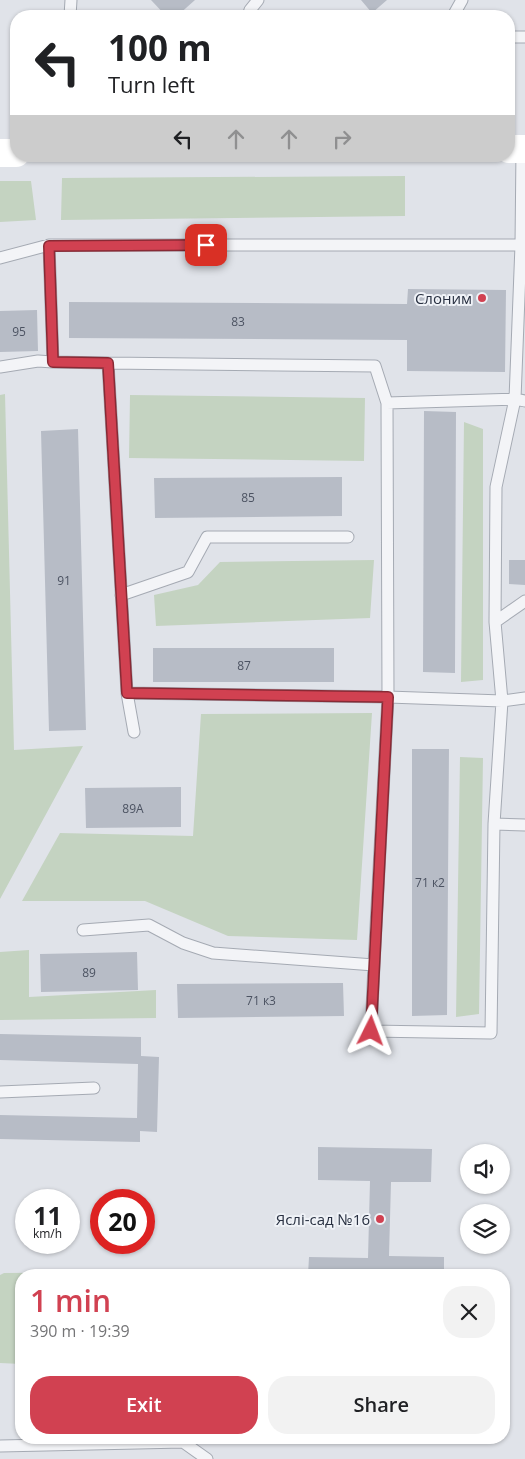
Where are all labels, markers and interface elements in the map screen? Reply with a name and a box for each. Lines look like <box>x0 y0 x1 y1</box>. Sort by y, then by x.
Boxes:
text: 100 m <box>108 24 212 71</box>
icon: left <box>25 30 90 95</box>
text: Turn left <box>108 69 195 99</box>
icon: left <box>169 125 197 153</box>
icon: ahead <box>222 125 250 153</box>
icon: ahead <box>275 125 303 153</box>
icon: right <box>328 125 356 153</box>
pin <box>185 224 227 266</box>
icon: arrive <box>192 231 220 259</box>
place label: Слоним <box>415 288 472 308</box>
marker: Слоним <box>476 292 488 304</box>
house number: 83 <box>231 313 245 330</box>
house number: 95 <box>12 323 26 340</box>
house number: 85 <box>241 489 255 506</box>
house number: 91 <box>57 572 71 589</box>
house number: 87 <box>237 657 251 674</box>
house number: 89А <box>122 800 144 817</box>
house number: 71 к2 <box>415 874 445 891</box>
house number: 89 <box>82 964 96 981</box>
house number: 71 к3 <box>246 992 276 1009</box>
position arrow <box>344 1004 396 1056</box>
map controls <box>460 1144 510 1254</box>
button: sound <box>460 1144 510 1194</box>
speed limit sign: 20 <box>90 1189 155 1254</box>
text: 11 <box>33 1198 62 1232</box>
button: layers <box>460 1204 510 1254</box>
place label: Яслі-сад №16 <box>276 1209 370 1229</box>
marker: Яслі-сад №16 <box>374 1213 386 1225</box>
text: km/h <box>33 1225 62 1242</box>
text: 1 min <box>30 1280 111 1321</box>
button: close <box>443 1286 495 1338</box>
text: 390 m · 19:39 <box>30 1320 130 1342</box>
button: Exit <box>30 1376 258 1434</box>
button: Share <box>268 1376 495 1434</box>

